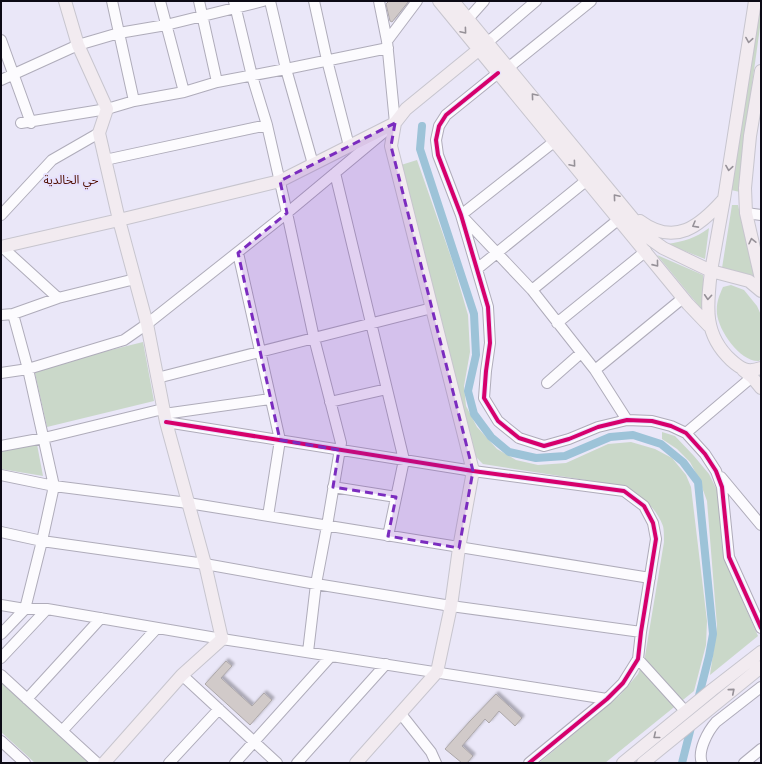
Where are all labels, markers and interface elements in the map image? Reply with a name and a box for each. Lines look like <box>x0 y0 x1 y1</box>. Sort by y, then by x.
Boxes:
one-way arrow <box>459 26 466 34</box>
one-way arrow <box>745 36 754 43</box>
one-way arrow <box>531 94 538 101</box>
one-way arrow <box>569 159 576 166</box>
one-way arrow <box>725 165 734 171</box>
district label: حي الخالدية <box>43 172 99 190</box>
one-way arrow <box>614 194 621 201</box>
one-way arrow <box>692 220 699 227</box>
one-way arrow <box>749 238 757 245</box>
one-way arrow <box>651 259 658 266</box>
one-way arrow <box>704 294 713 300</box>
one-way arrow <box>728 688 735 695</box>
one-way arrow <box>654 731 661 738</box>

